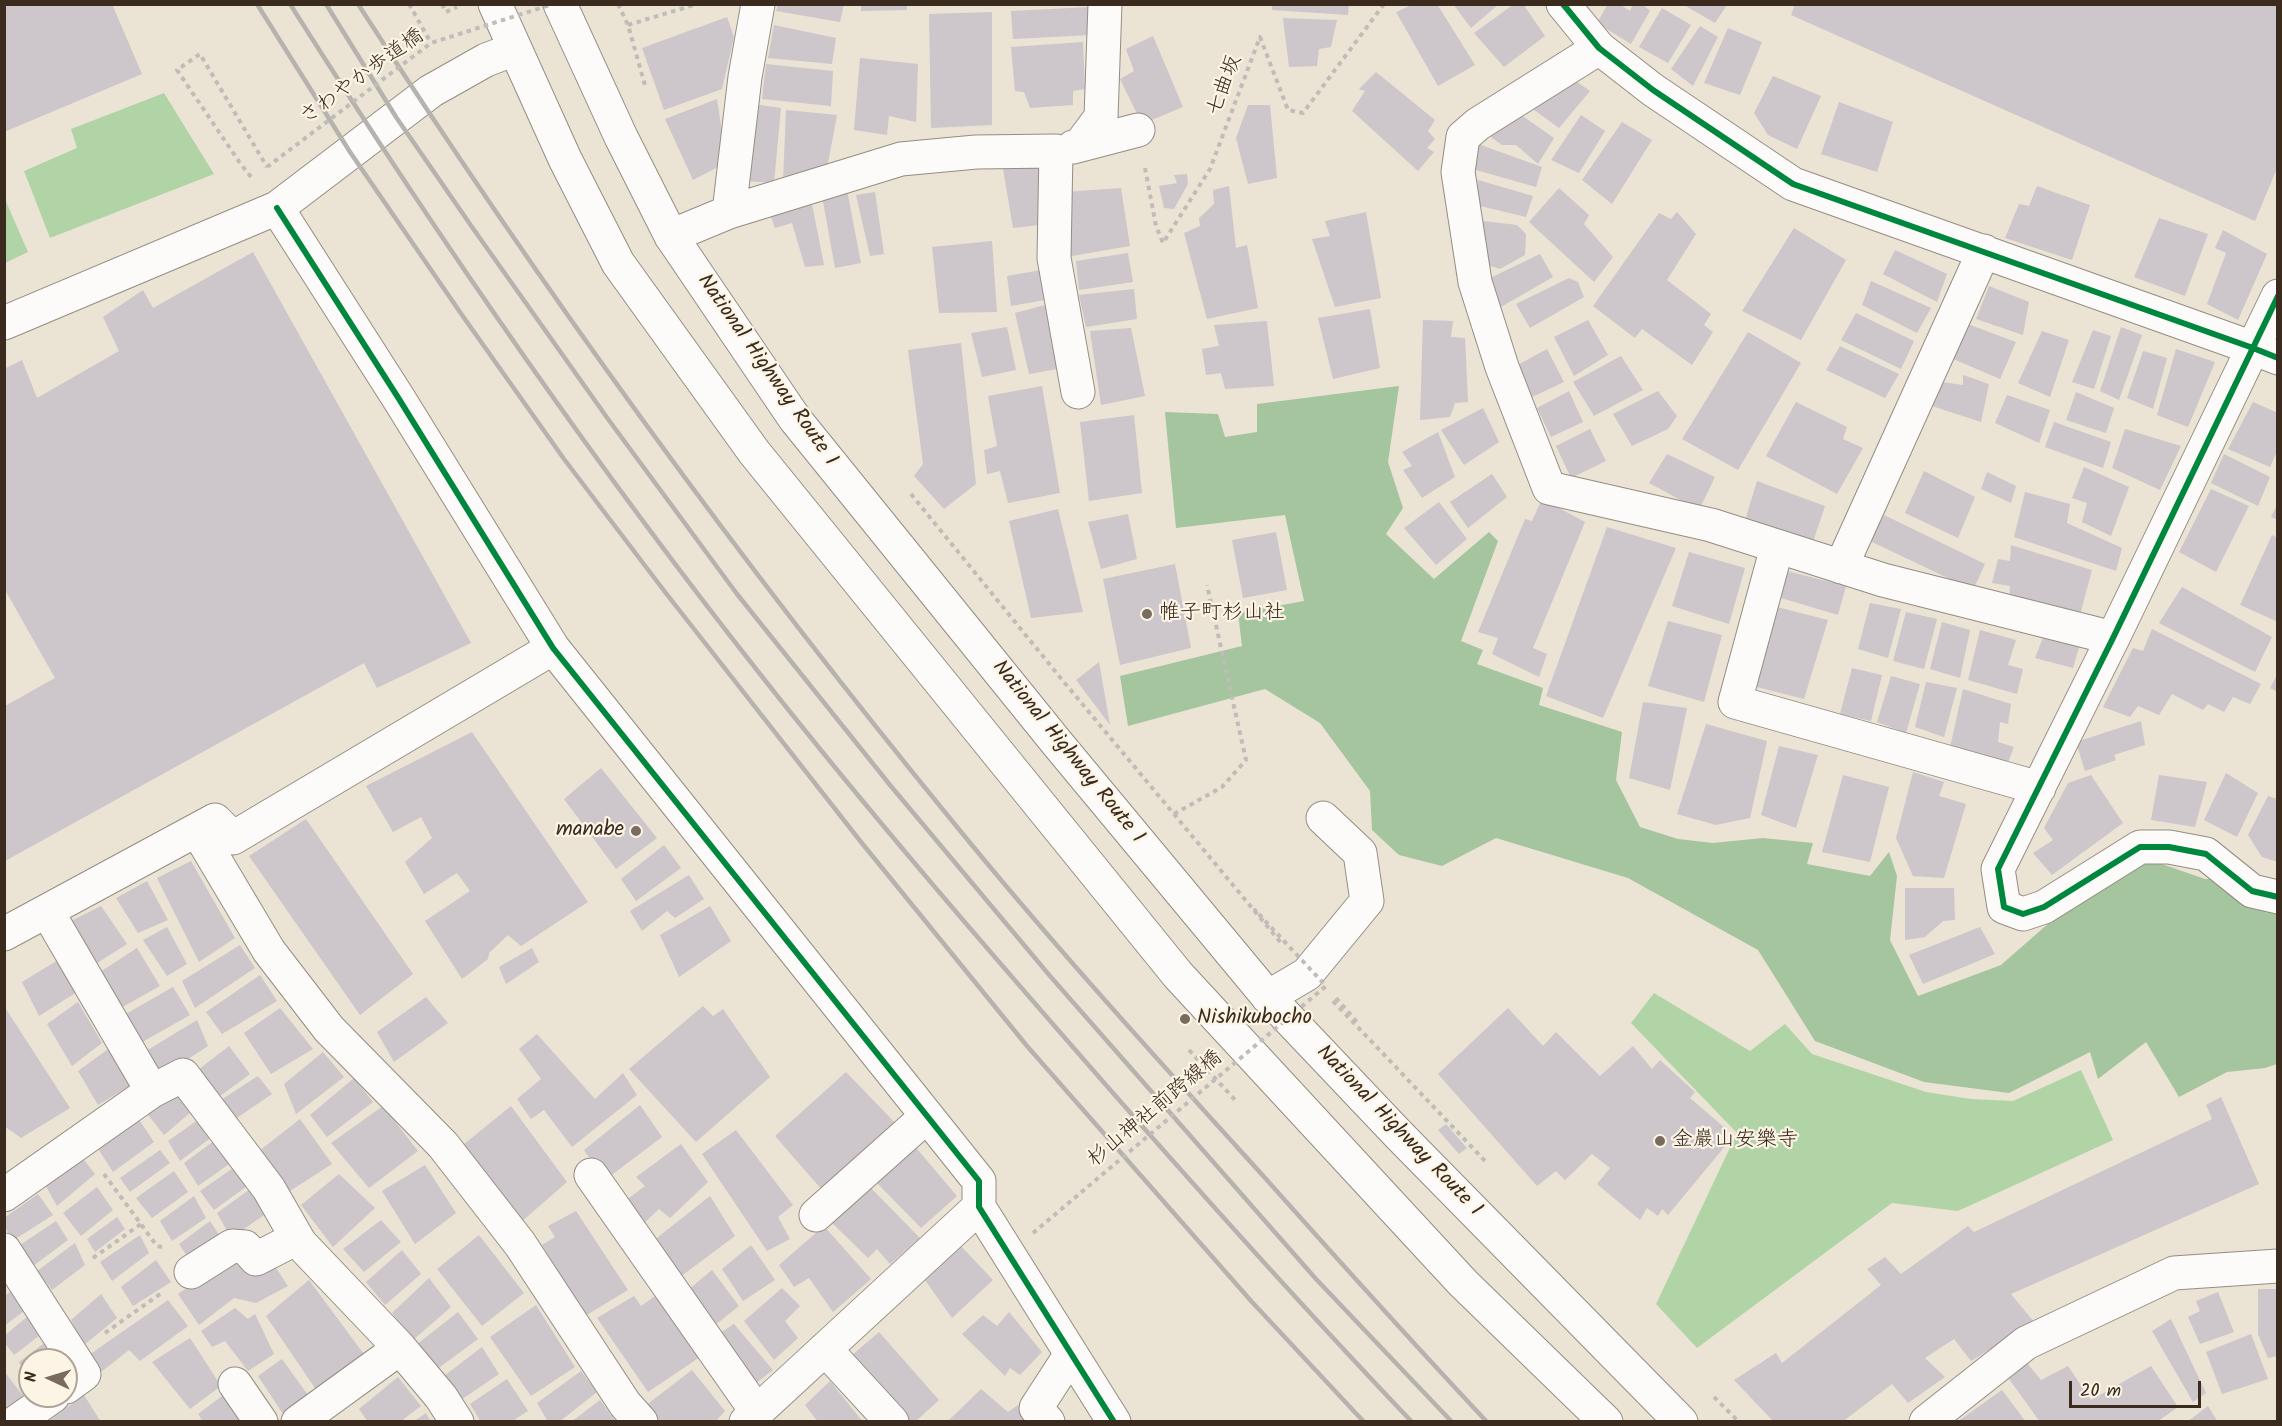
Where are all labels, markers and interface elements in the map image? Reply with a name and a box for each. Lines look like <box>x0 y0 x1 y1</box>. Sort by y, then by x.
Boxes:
street label: さわやか歩道橋 <box>296 25 430 131</box>
street label: 七曲坂 <box>1203 52 1249 120</box>
street label: National Highway Route 1 <box>690 270 842 472</box>
place label: 帷子町杉山社 <box>1159 601 1285 627</box>
marker: 帷子町杉山社 <box>1140 607 1154 621</box>
street label: National Highway Route 1 <box>985 656 1149 850</box>
place label: manabe <box>556 818 624 844</box>
marker: manabe <box>629 824 643 838</box>
place label: Nishikubocho <box>1197 1006 1312 1032</box>
marker: Nishikubocho <box>1178 1012 1192 1026</box>
street label: National Highway Route 1 <box>1310 1041 1486 1223</box>
street label: 杉山神社前跨線橋 <box>1084 1046 1228 1174</box>
place label: 金巖山安樂寺 <box>1672 1128 1798 1154</box>
marker: 金巖山安樂寺 <box>1653 1134 1667 1148</box>
north arrow <box>18 1348 78 1408</box>
scale bar <box>2072 1369 2204 1407</box>
text: N <box>19 1371 44 1383</box>
text: 20 m <box>2080 1377 2121 1406</box>

